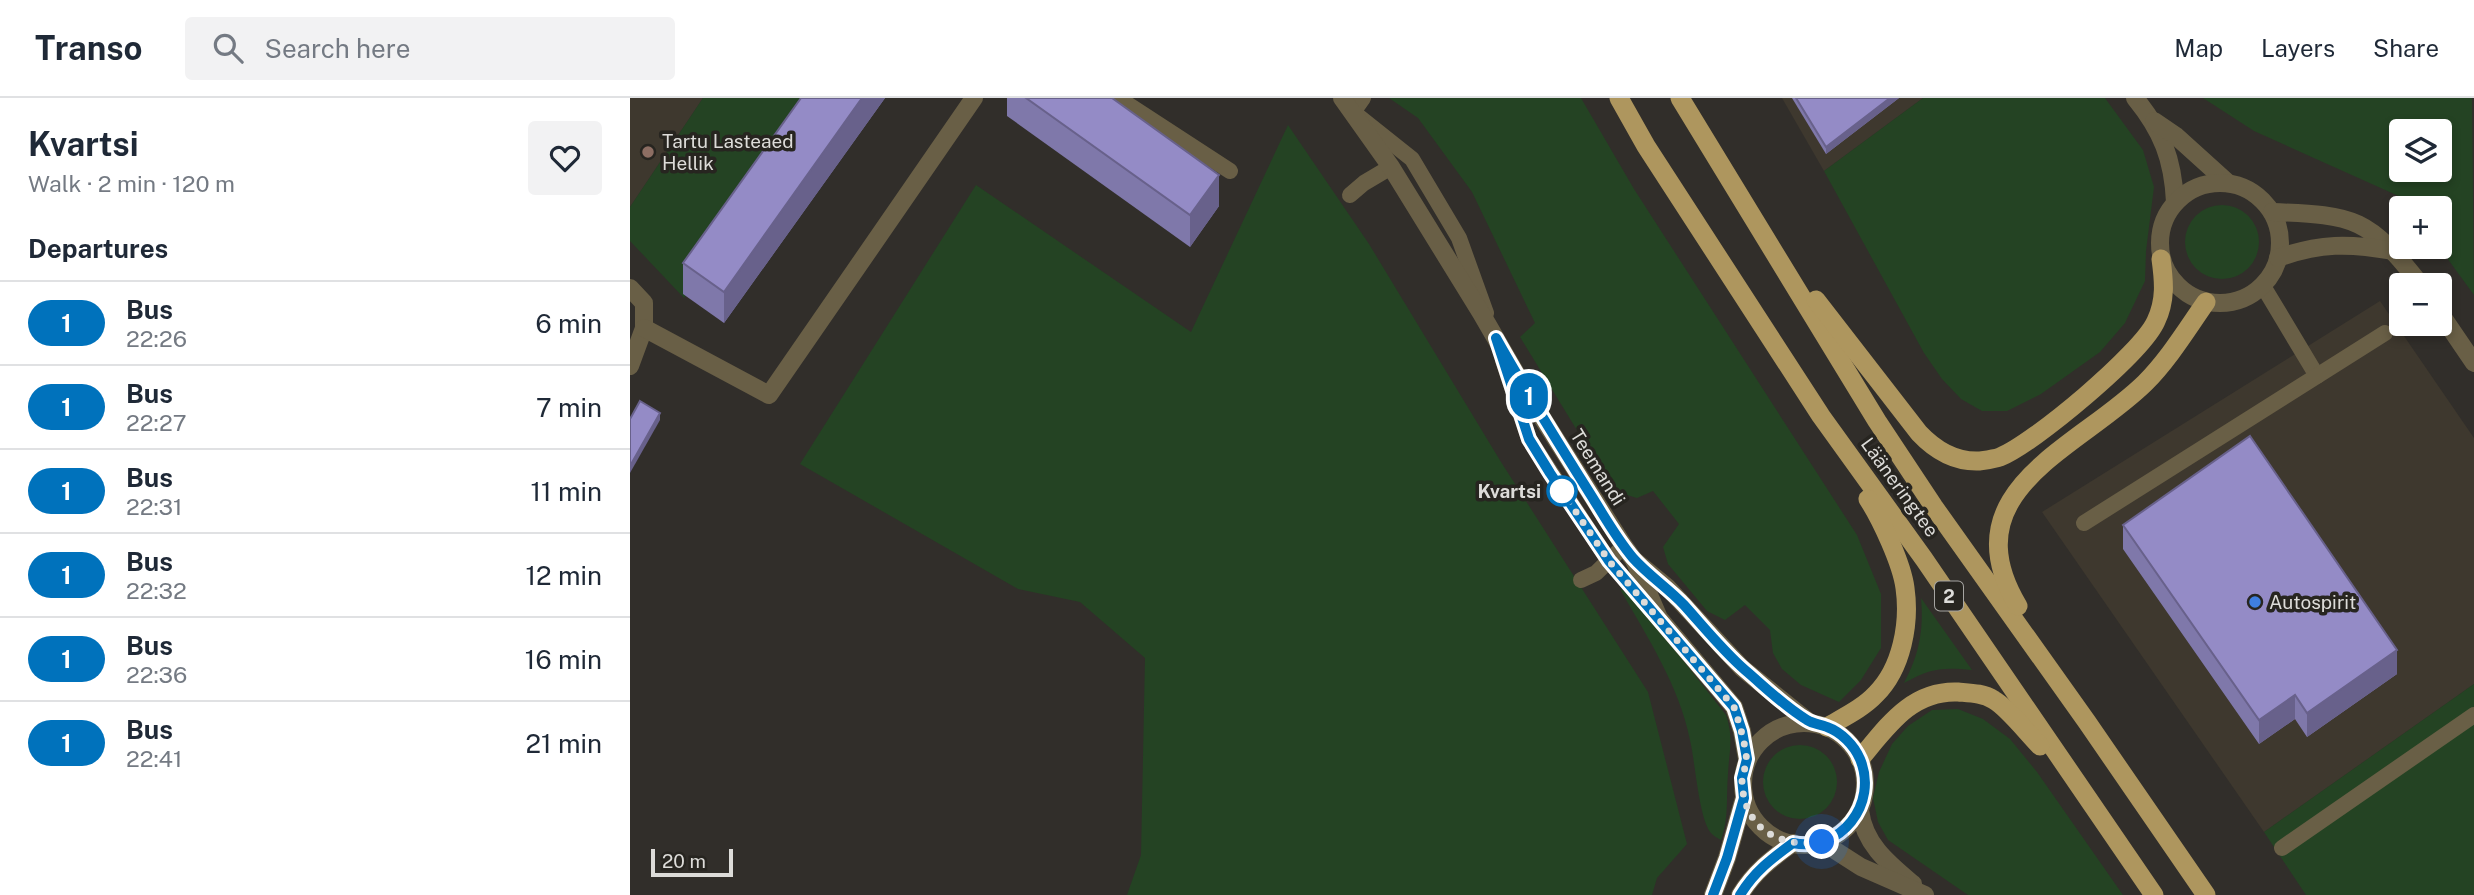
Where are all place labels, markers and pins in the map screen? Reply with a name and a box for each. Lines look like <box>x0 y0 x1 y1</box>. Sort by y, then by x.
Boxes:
place label: Tartu Lasteaed Hellik <box>662 130 794 174</box>
marker: Tartu Lasteaed Hellik <box>640 144 656 160</box>
marker: Kvartsi <box>1547 476 1577 506</box>
place label: Kvartsi <box>1477 480 1541 502</box>
place label: Autospirit <box>2269 591 2356 613</box>
marker: Autospirit <box>2247 594 2263 610</box>

